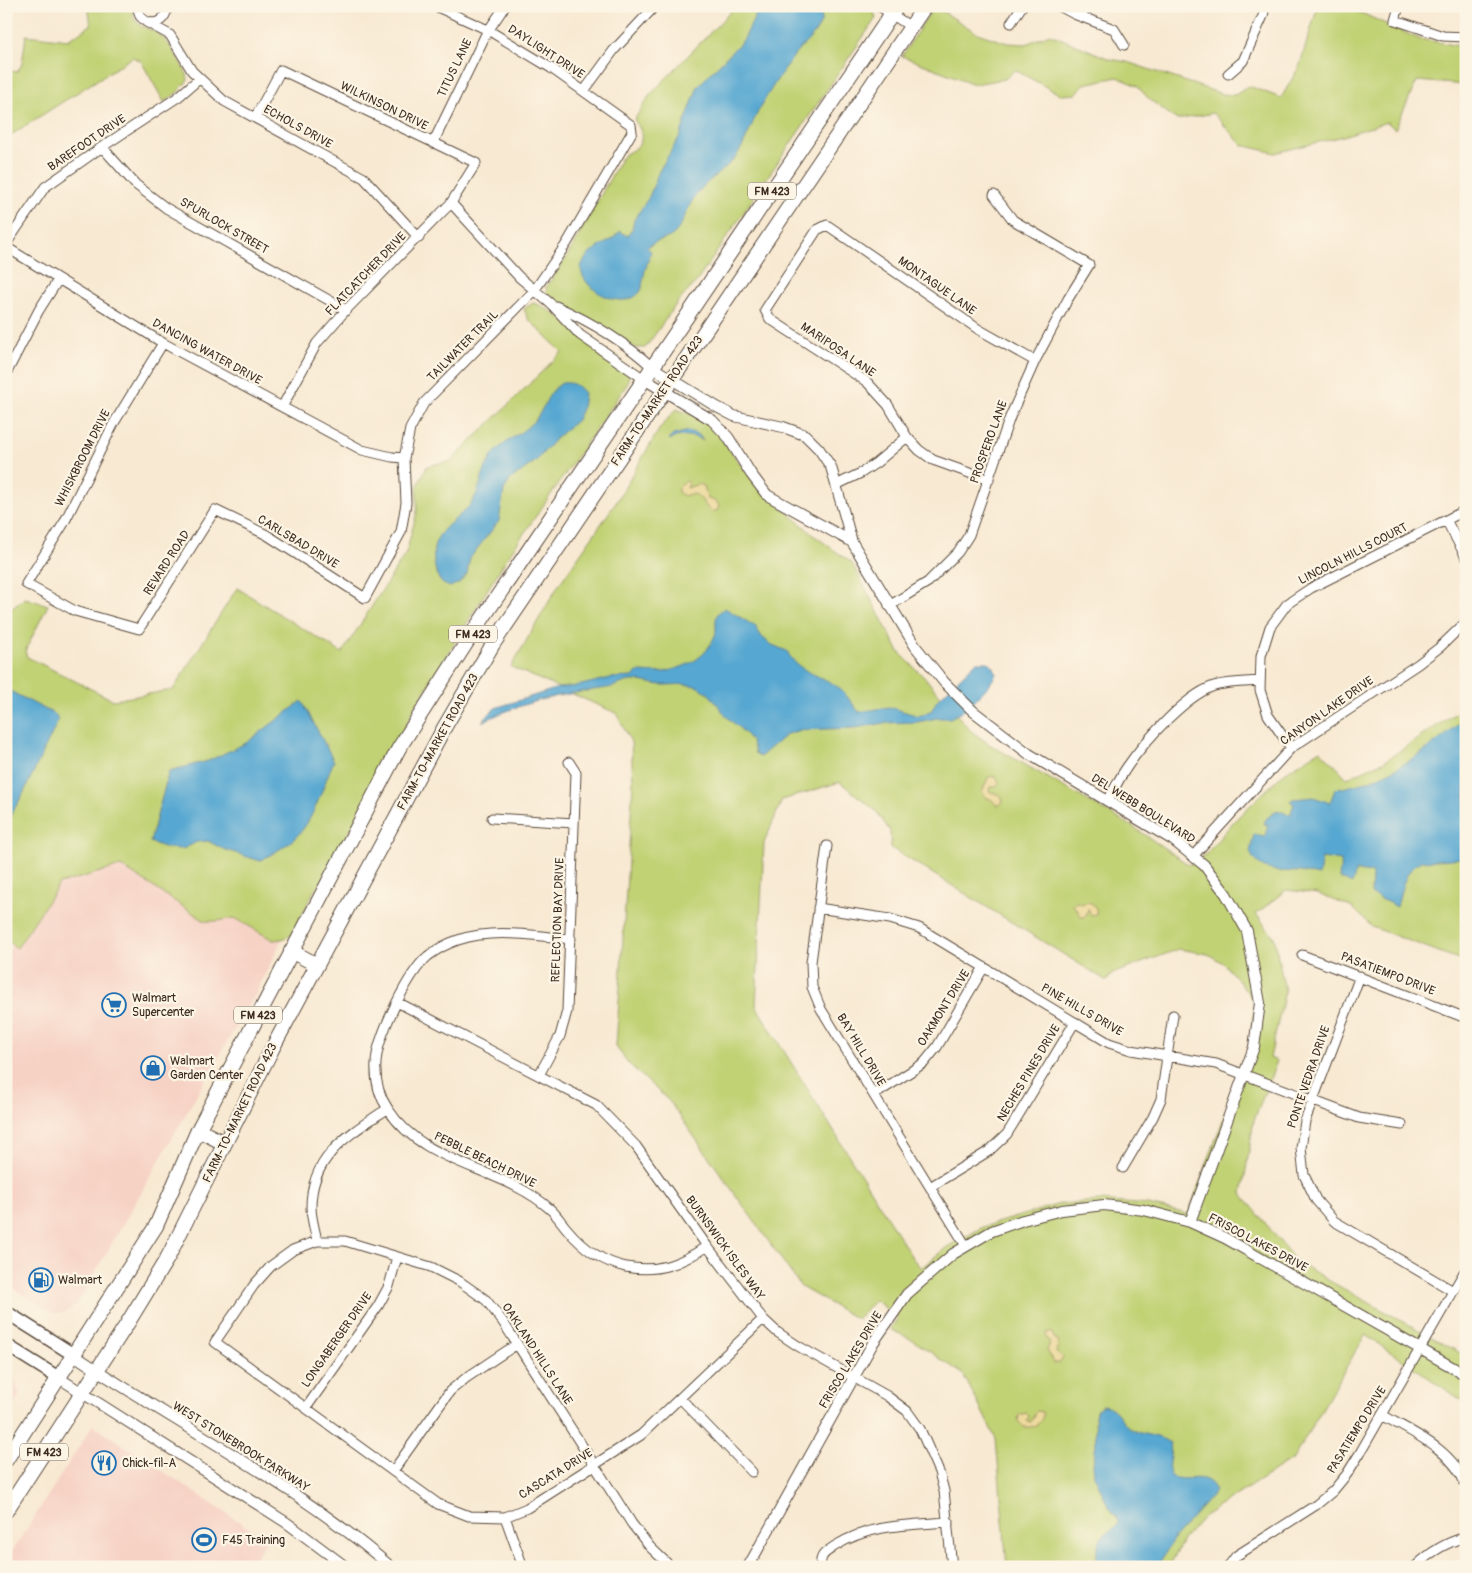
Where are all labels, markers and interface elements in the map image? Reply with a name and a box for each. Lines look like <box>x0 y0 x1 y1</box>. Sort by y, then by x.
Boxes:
street label: DAYLIGHT DRIVE <box>505 22 587 82</box>
street label: TITUS LANE <box>434 36 476 100</box>
street label: WILKINSON DRIVE <box>338 78 430 134</box>
street label: ECHOLS DRIVE <box>261 102 335 152</box>
street label: BAREFOOT DRIVE <box>45 111 129 175</box>
road number: FM 423 <box>748 182 796 200</box>
street label: SPURLOCK STREET <box>177 195 271 258</box>
street label: FLATCATCHER DRIVE <box>322 229 410 319</box>
street label: MONTAGUE LANE <box>895 253 979 319</box>
street label: TAILWATER TRAIL <box>424 307 502 385</box>
street label: DANCING WATER DRIVE <box>150 316 264 388</box>
street label: MARIPOSA LANE <box>798 319 878 381</box>
street label: FARM-TO-MARKET ROAD 423 <box>608 333 706 469</box>
street label: PROSPERO LANE <box>967 398 1011 486</box>
street label: WHISKBROOM DRIVE <box>52 407 114 509</box>
street label: CARLSBAD DRIVE <box>255 512 341 572</box>
street label: LINCOLN HILLS COURT <box>1296 520 1410 588</box>
street label: REVARD ROAD <box>141 527 194 598</box>
road number: FM 423 <box>449 626 497 642</box>
street label: FARM-TO-MARKET ROAD 423 <box>394 671 482 813</box>
street label: CANYON LAKE DRIVE <box>1277 673 1377 749</box>
street label: DEL WEBB BOULEVARD <box>1088 771 1198 847</box>
street label: REFLECTION BAY DRIVE <box>548 857 568 983</box>
street label: PASATIEMPO DRIVE <box>1339 949 1437 999</box>
street label: OAKMONT DRIVE <box>914 967 974 1049</box>
street label: PINE HILLS DRIVE <box>1038 980 1126 1040</box>
place label: Walmart Supercenter <box>132 991 195 1020</box>
supermarket icon: Walmart Supercenter <box>101 992 127 1018</box>
road number: FM 423 <box>234 1006 282 1024</box>
street label: BAY HILL DRIVE <box>833 1011 889 1089</box>
street label: NECHES PINES DRIVE <box>994 1022 1064 1124</box>
street label: PONTE VEDRA DRIVE <box>1284 1024 1334 1130</box>
street label: FARM-TO-MARKET ROAD 423 <box>200 1040 281 1185</box>
place label: Walmart Garden Center <box>170 1054 244 1083</box>
shop icon: Walmart Garden Center <box>140 1055 166 1081</box>
street label: PEBBLE BEACH DRIVE <box>431 1129 539 1191</box>
street label: BURNSWICK ISLES WAY <box>682 1193 768 1303</box>
street label: FRISCO LAKES DRIVE <box>1206 1210 1310 1276</box>
fuel station icon: Walmart <box>28 1267 54 1293</box>
place label: Walmart <box>58 1273 102 1288</box>
street label: LONGABERGER DRIVE <box>298 1289 376 1391</box>
street label: OAKLAND HILLS LANE <box>498 1300 576 1408</box>
street label: FRISCO LAKES DRIVE <box>816 1309 886 1411</box>
street label: PASATIEMPO DRIVE <box>1324 1384 1390 1476</box>
street label: WEST STONEBROOK PARKWAY <box>170 1399 312 1495</box>
road number: FM 423 <box>20 1444 68 1460</box>
street label: CASCATA DRIVE <box>516 1445 596 1503</box>
restaurant icon: Chick-fil-A <box>91 1450 117 1476</box>
place label: Chick-fil-A <box>122 1456 176 1471</box>
sports icon: F45 Training <box>191 1527 217 1553</box>
place label: F45 Training <box>222 1533 285 1548</box>

